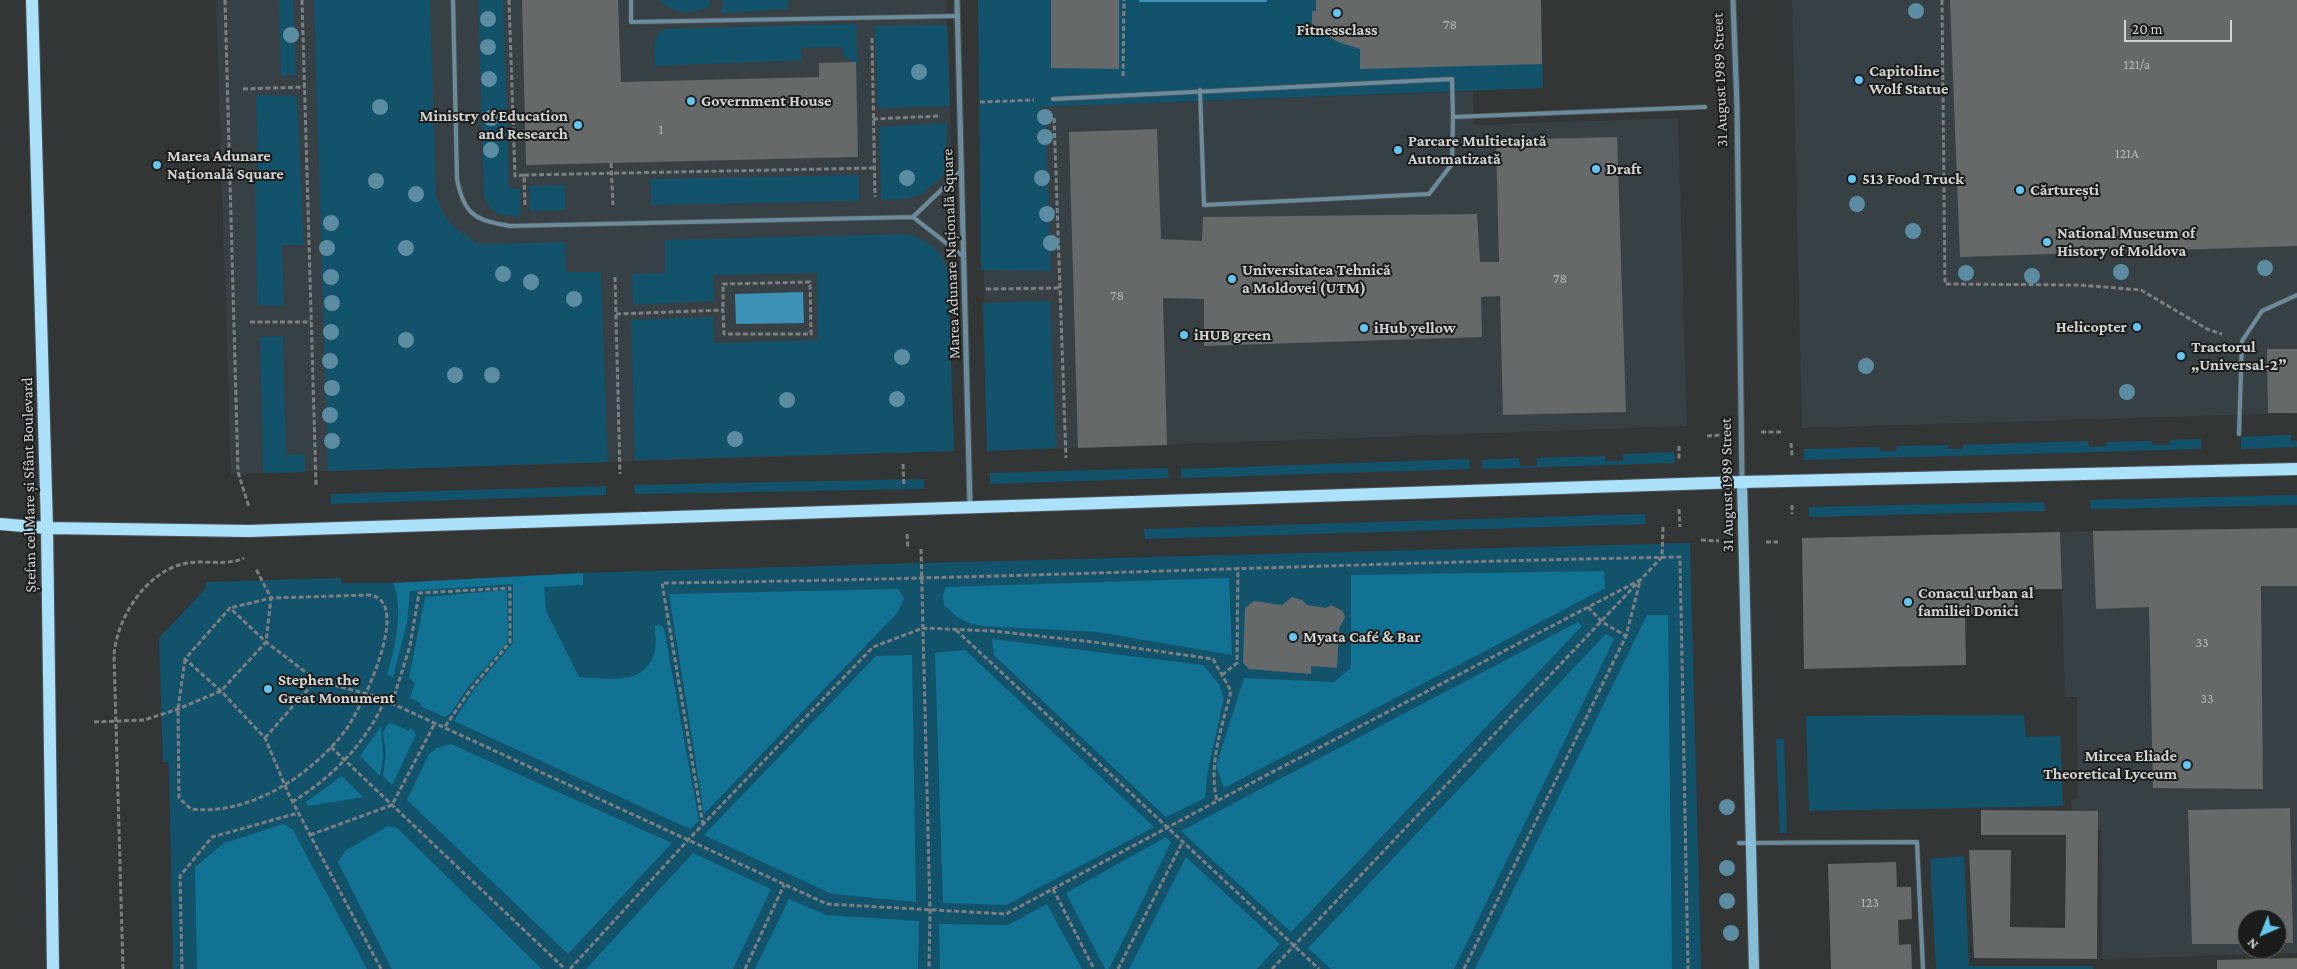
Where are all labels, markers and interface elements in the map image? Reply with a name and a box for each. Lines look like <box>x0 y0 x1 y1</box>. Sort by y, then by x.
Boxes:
marker: Fitnessclass <box>1331 7 1343 19</box>
scale bar <box>2127 10 2234 42</box>
street label: 31 August 1989 Street <box>1708 12 1732 148</box>
house number: 78 <box>1443 17 1457 33</box>
place label: Fitnessclass <box>1297 20 1377 40</box>
text: 20 m <box>2132 21 2163 37</box>
house number: 121/a <box>2124 57 2150 73</box>
place label: Capitoline Wolf Statue <box>1869 61 1948 99</box>
marker: Capitoline Wolf Statue <box>1853 74 1865 86</box>
place label: Government House <box>701 91 831 111</box>
marker: Government House <box>685 95 697 107</box>
place label: Ministry of Education and Research <box>420 106 568 144</box>
marker: Ministry of Education and Research <box>572 119 584 131</box>
house number: 1 <box>659 122 663 138</box>
place label: Parcare Multietajată Automatizată <box>1408 131 1547 169</box>
marker: Parcare Multietajată Automatizată <box>1392 144 1404 156</box>
place label: Marea Adunare Națională Square <box>167 146 284 184</box>
house number: 121A <box>2115 146 2139 162</box>
street label: Marea Adunare Națională Square <box>938 148 964 360</box>
marker: Marea Adunare Națională Square <box>151 159 163 171</box>
place label: Draft <box>1606 159 1642 179</box>
marker: Draft <box>1590 163 1602 175</box>
place label: 513 Food Truck <box>1862 169 1964 189</box>
marker: 513 Food Truck <box>1846 173 1858 185</box>
place label: Cărturești <box>2030 180 2099 200</box>
marker: Cărturești <box>2014 184 2026 196</box>
place label: National Museum of History of Moldova <box>2057 223 2195 261</box>
marker: National Museum of History of Moldova <box>2041 236 2053 248</box>
place label: Universitatea Tehnică a Moldovei (UTM) <box>1242 260 1391 298</box>
house number: 78 <box>1553 271 1567 287</box>
marker: Universitatea Tehnică a Moldovei (UTM) <box>1226 273 1238 285</box>
house number: 78 <box>1110 288 1124 304</box>
place label: Helicopter <box>2056 317 2127 337</box>
place label: iHub yellow <box>1374 318 1456 338</box>
marker: Helicopter <box>2131 321 2143 333</box>
marker: iHub yellow <box>1358 322 1370 334</box>
place label: iHUB green <box>1194 325 1271 345</box>
marker: iHUB green <box>1178 329 1190 341</box>
place label: Tractorul „Universal-2” <box>2191 337 2286 375</box>
marker: Tractorul „Universal-2” <box>2175 350 2187 362</box>
street label: Ștefan cel Mare și Sfânt Boulevard <box>18 377 40 593</box>
street label: 31 August 1989 Street <box>1716 418 1738 552</box>
place label: Conacul urban al familiei Donici <box>1918 583 2034 621</box>
marker: Conacul urban al familiei Donici <box>1902 596 1914 608</box>
place label: Myata Café & Bar <box>1303 627 1421 647</box>
marker: Myata Café & Bar <box>1287 631 1299 643</box>
house number: 33 <box>2195 635 2209 651</box>
place label: Stephen the Great Monument <box>278 670 395 708</box>
marker: Stephen the Great Monument <box>262 683 274 695</box>
house number: 33 <box>2200 691 2214 707</box>
place label: Mircea Eliade Theoretical Lyceum <box>2043 746 2177 784</box>
marker: Mircea Eliade Theoretical Lyceum <box>2181 759 2193 771</box>
house number: 123 <box>1861 895 1879 911</box>
north arrow <box>2237 909 2287 959</box>
text: N <box>2243 935 2261 953</box>

